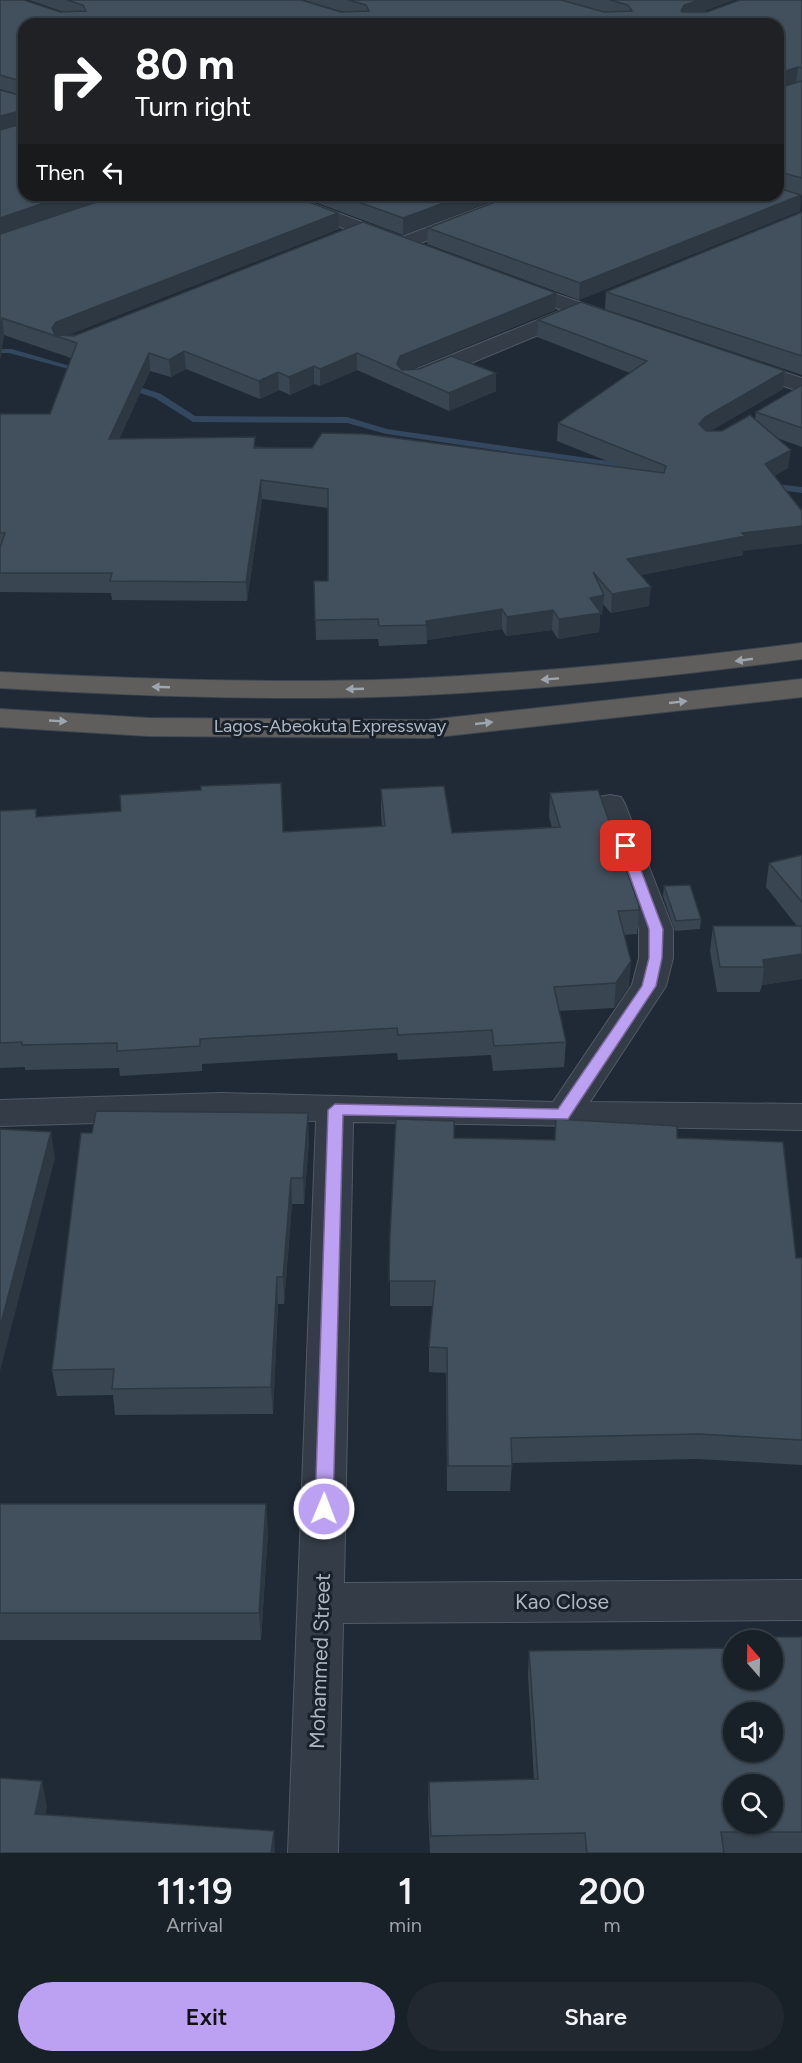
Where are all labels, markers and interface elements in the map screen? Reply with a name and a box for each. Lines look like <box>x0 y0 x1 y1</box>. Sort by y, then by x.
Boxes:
text: 80 m <box>135 39 235 90</box>
icon: right <box>36 42 114 120</box>
text: Turn right <box>135 90 251 123</box>
icon: left <box>97 156 130 189</box>
text: Then <box>36 159 85 186</box>
one-way arrow <box>734 655 753 664</box>
one-way arrow <box>541 675 560 684</box>
one-way arrow <box>151 682 170 692</box>
one-way arrow <box>346 684 365 693</box>
one-way arrow <box>668 697 687 707</box>
street label: Lagos-Abeokuta Expressway <box>214 715 447 737</box>
one-way arrow <box>49 717 68 726</box>
one-way arrow <box>474 718 493 728</box>
pin <box>600 820 651 871</box>
icon: arrive <box>609 829 642 862</box>
position arrow <box>292 1477 356 1541</box>
street label: Mohammed Street <box>304 1573 335 1749</box>
street label: Kao Close <box>515 1589 609 1614</box>
north arrow <box>723 1630 783 1690</box>
map controls <box>723 1630 783 1834</box>
button: sound <box>723 1702 783 1762</box>
button: search <box>723 1774 783 1834</box>
text: 11:19 <box>157 1870 233 1913</box>
text: 1 <box>398 1870 413 1913</box>
text: 200 <box>578 1870 645 1913</box>
text: Arrival <box>166 1913 223 1937</box>
text: min <box>389 1913 422 1937</box>
text: m <box>603 1913 620 1937</box>
button: Exit <box>18 1982 395 2051</box>
button: Share <box>407 1982 784 2051</box>

